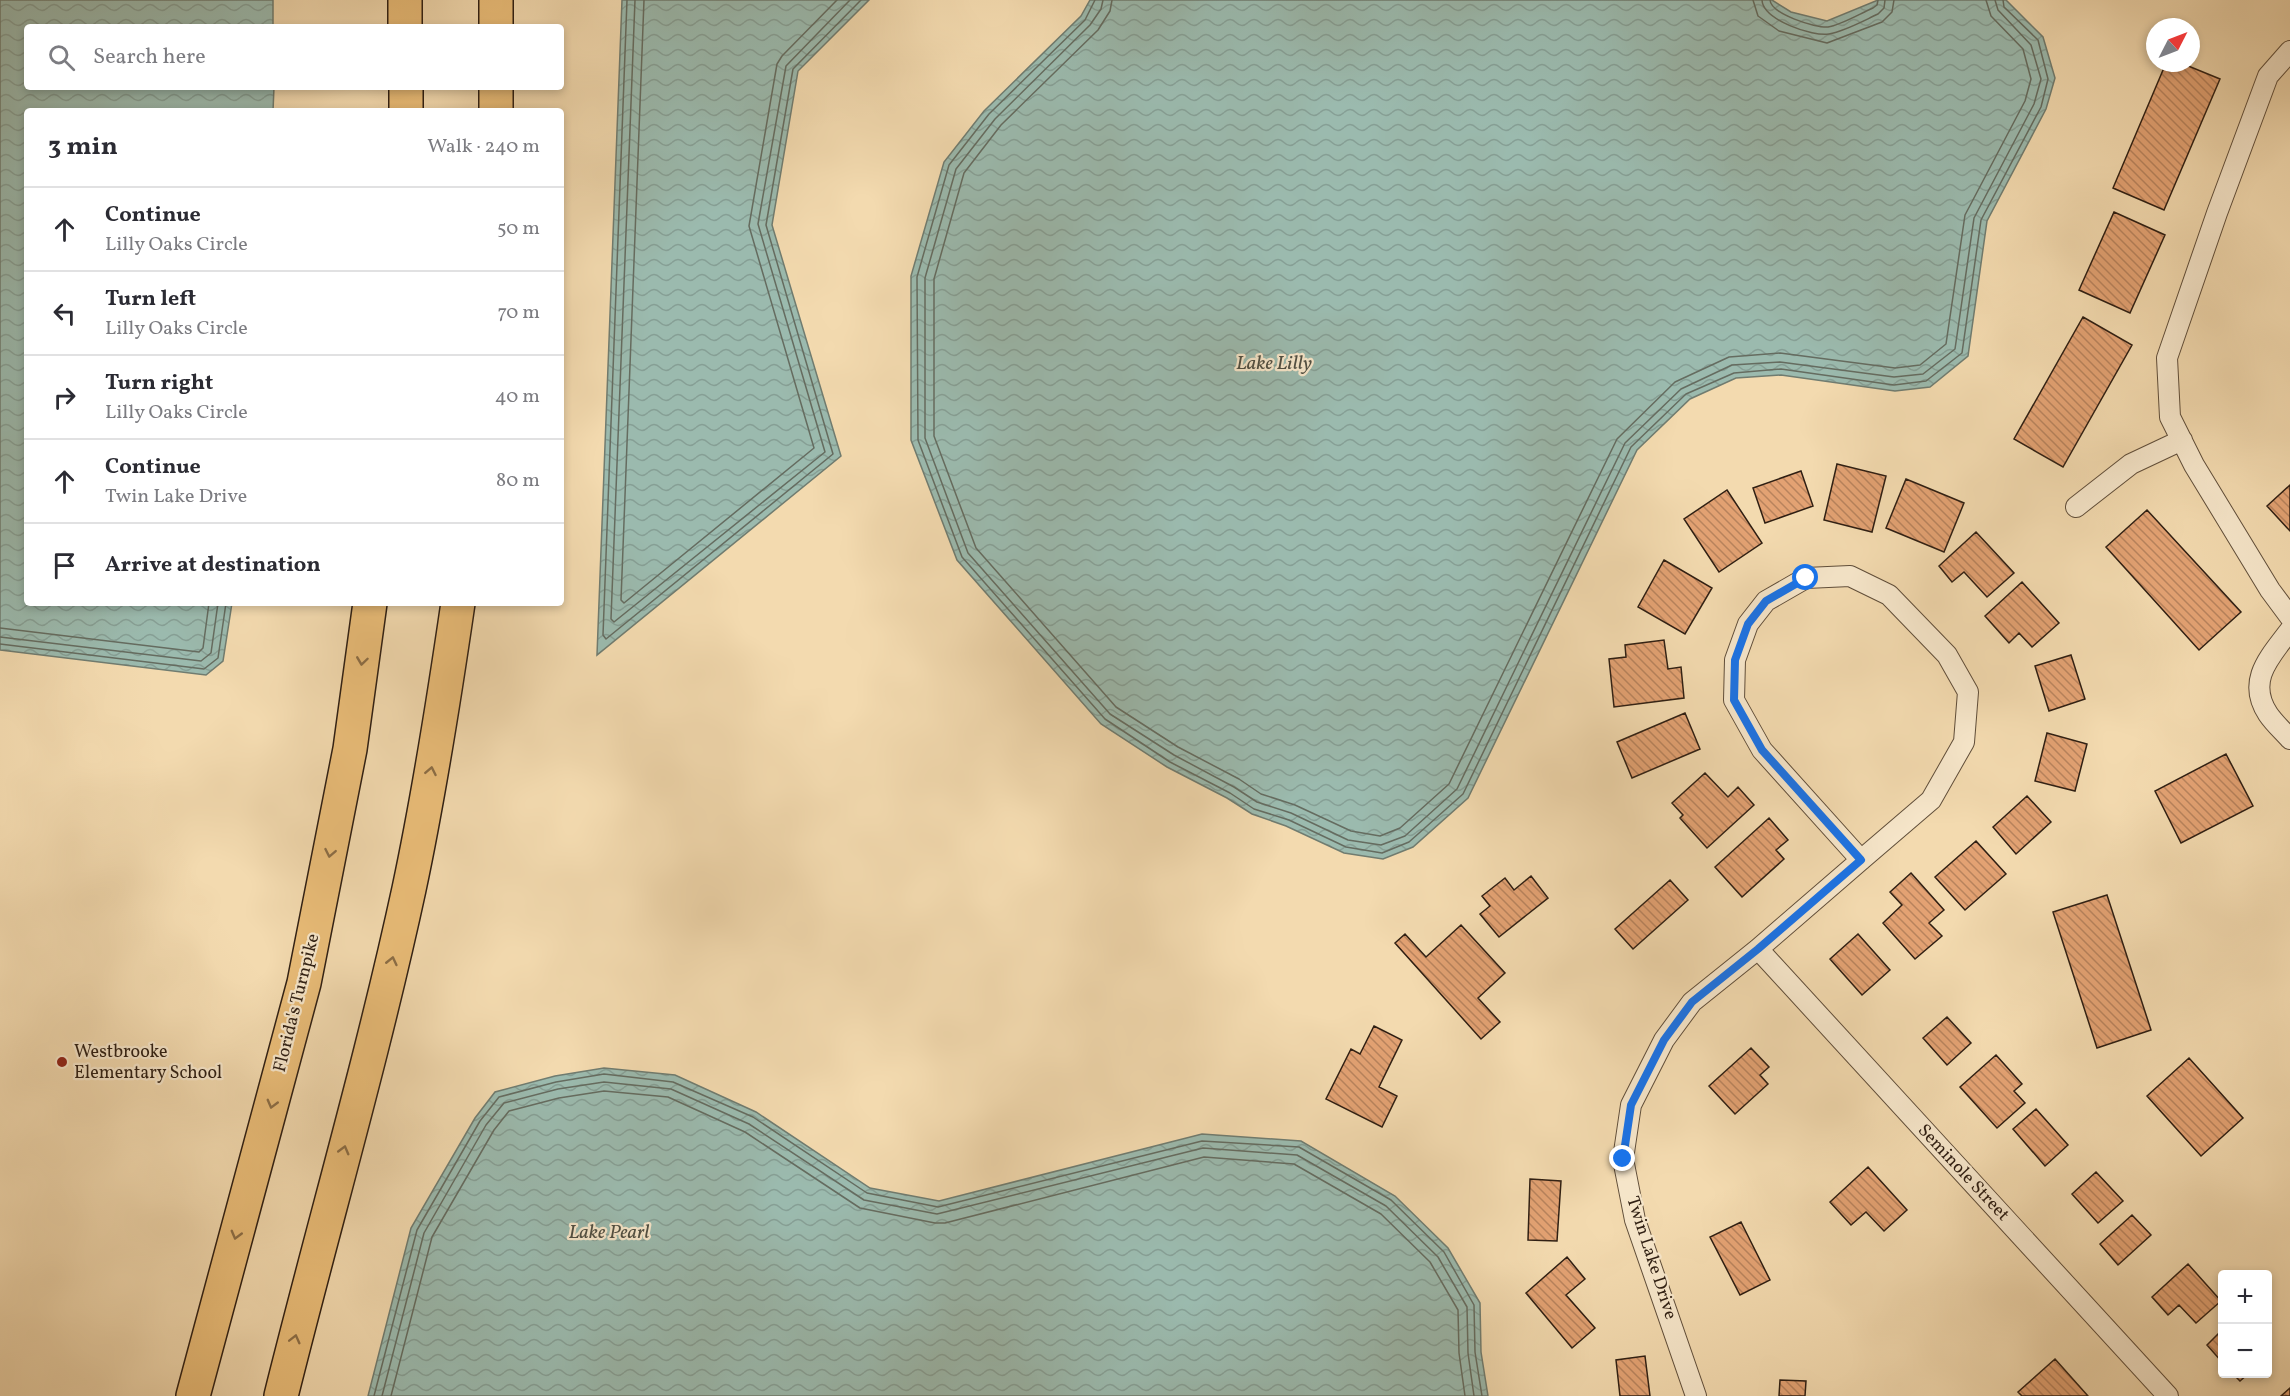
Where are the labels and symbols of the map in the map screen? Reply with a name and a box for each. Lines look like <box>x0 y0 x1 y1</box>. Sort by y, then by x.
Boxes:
north arrow <box>2146 18 2200 72</box>
water label: Lake Lilly <box>1236 350 1312 378</box>
route start <box>1792 564 1818 590</box>
one-way arrow <box>356 656 369 666</box>
one-way arrow <box>424 766 437 776</box>
one-way arrow <box>324 848 337 858</box>
street label: Florida's Turnpike <box>268 931 326 1075</box>
one-way arrow <box>384 957 397 967</box>
place label: Westbrooke Elementary School <box>74 1040 222 1086</box>
marker: Westbrooke Elementary School <box>55 1055 69 1069</box>
one-way arrow <box>266 1099 279 1109</box>
street label: Seminole Street <box>1911 1119 2015 1227</box>
route end <box>1609 1145 1635 1171</box>
one-way arrow <box>336 1146 349 1156</box>
street label: Twin Lake Drive <box>1619 1193 1683 1323</box>
water label: Lake Pearl <box>568 1219 650 1247</box>
one-way arrow <box>231 1229 243 1240</box>
one-way arrow <box>288 1334 301 1344</box>

